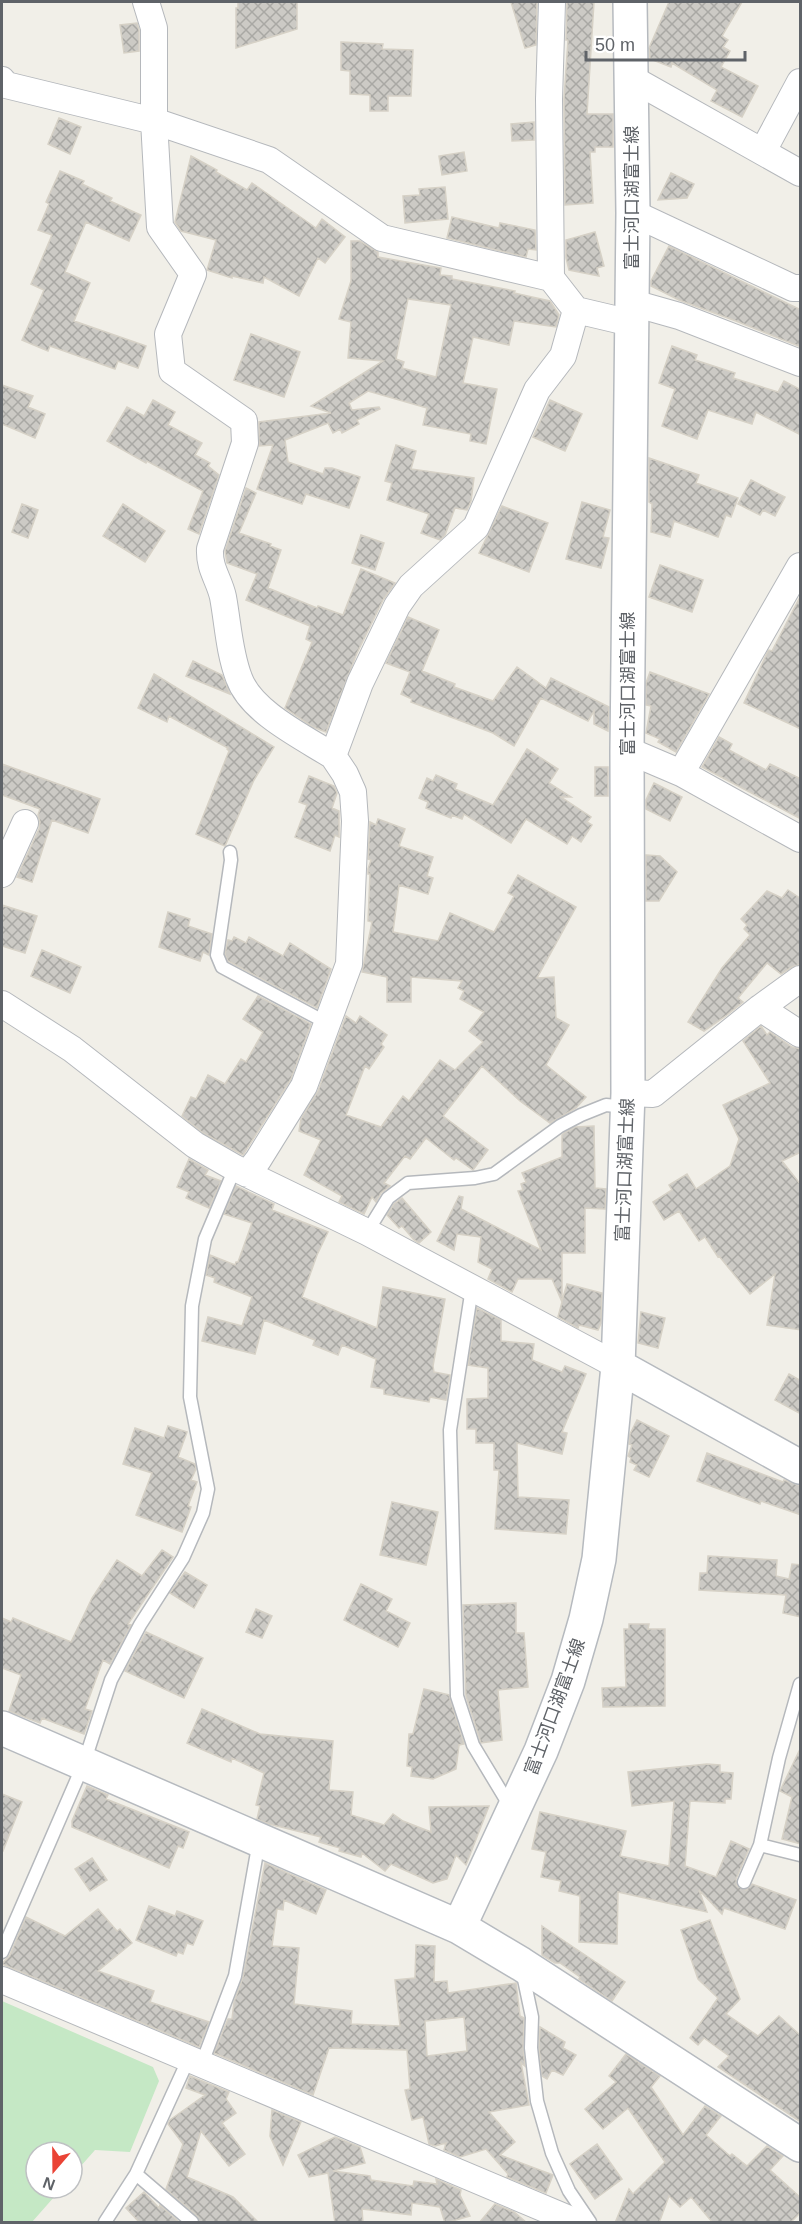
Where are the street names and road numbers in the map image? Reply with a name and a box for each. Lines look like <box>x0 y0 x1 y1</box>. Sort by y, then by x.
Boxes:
street label: 富士河口湖富士線 <box>622 126 642 270</box>
street label: 富士河口湖富士線 <box>618 612 638 756</box>
street label: 富士河口湖富士線 <box>612 1098 638 1242</box>
street label: 富士河口湖富士線 <box>521 1636 589 1778</box>

